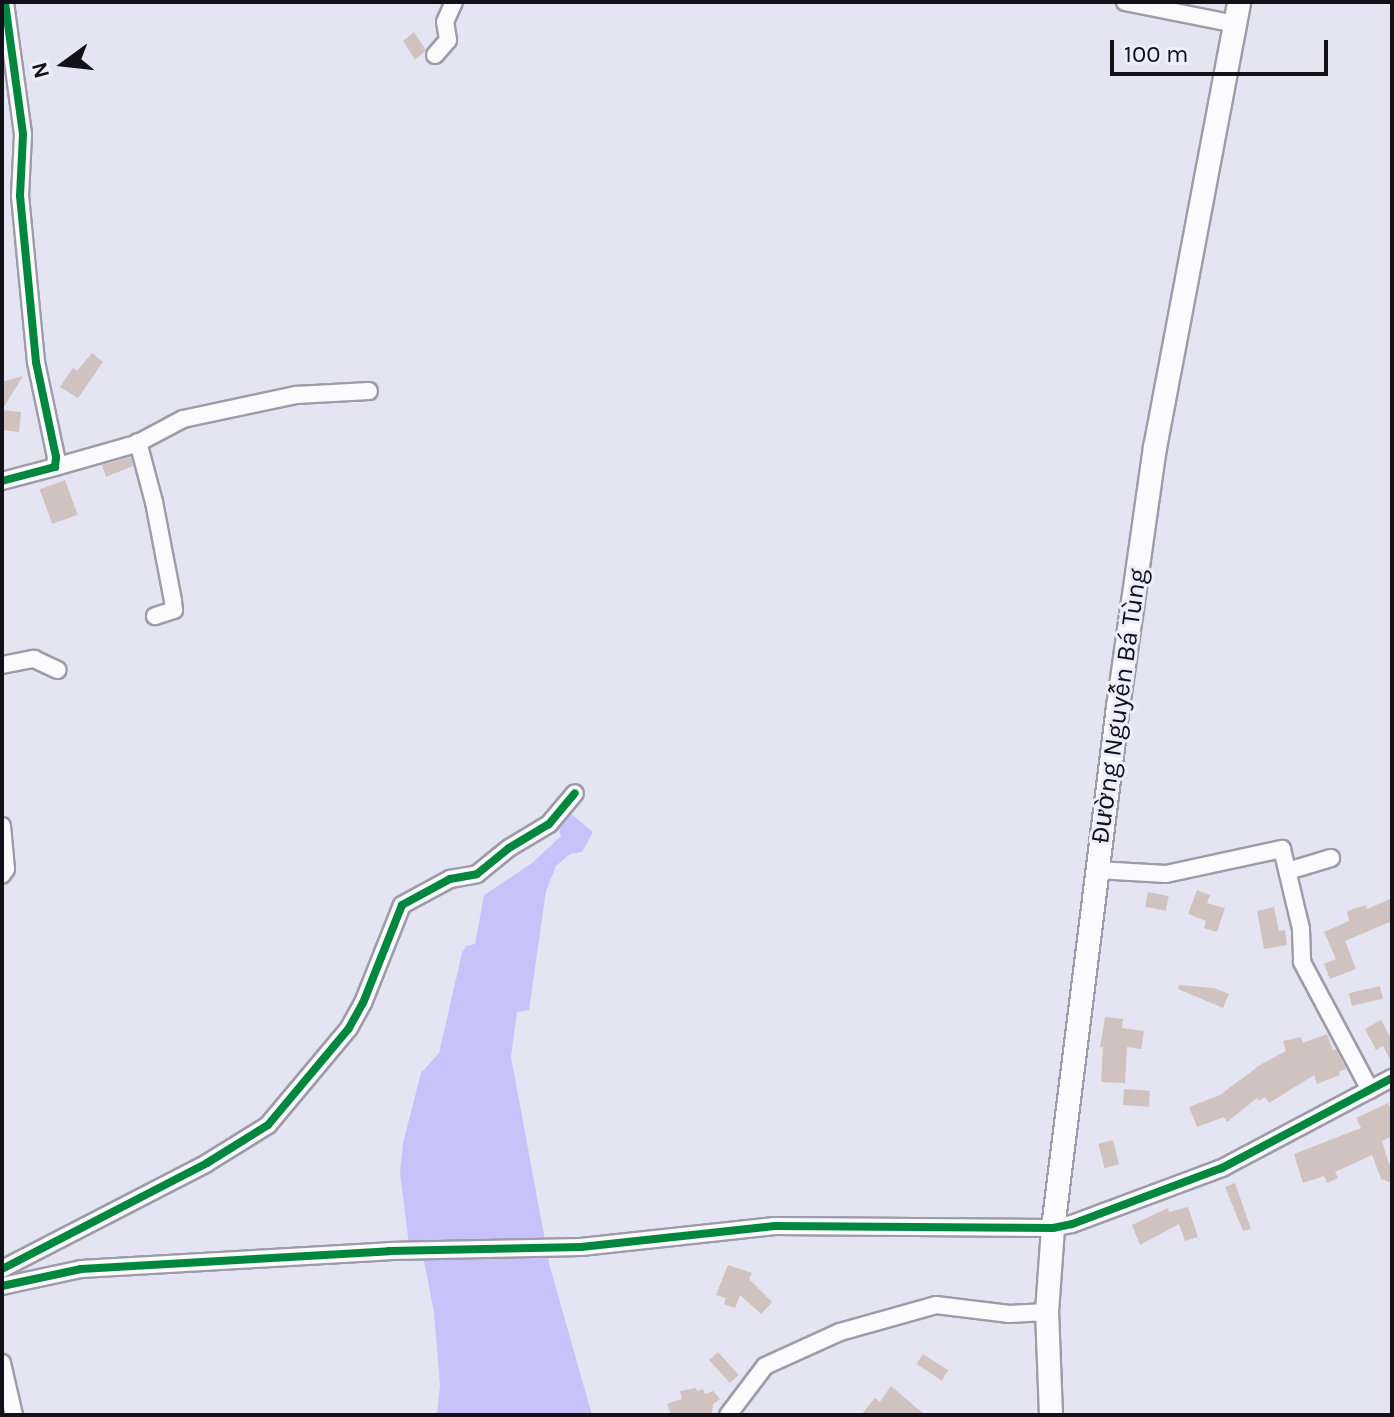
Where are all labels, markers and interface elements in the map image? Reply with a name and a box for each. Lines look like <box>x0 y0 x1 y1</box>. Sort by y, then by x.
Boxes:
north arrow <box>24 24 104 104</box>
scale bar <box>1114 24 1332 74</box>
text: 100 m <box>1124 40 1189 68</box>
text: N <box>26 59 55 81</box>
street label: Đường Nguyễn Bá Tùng <box>1084 566 1154 846</box>

